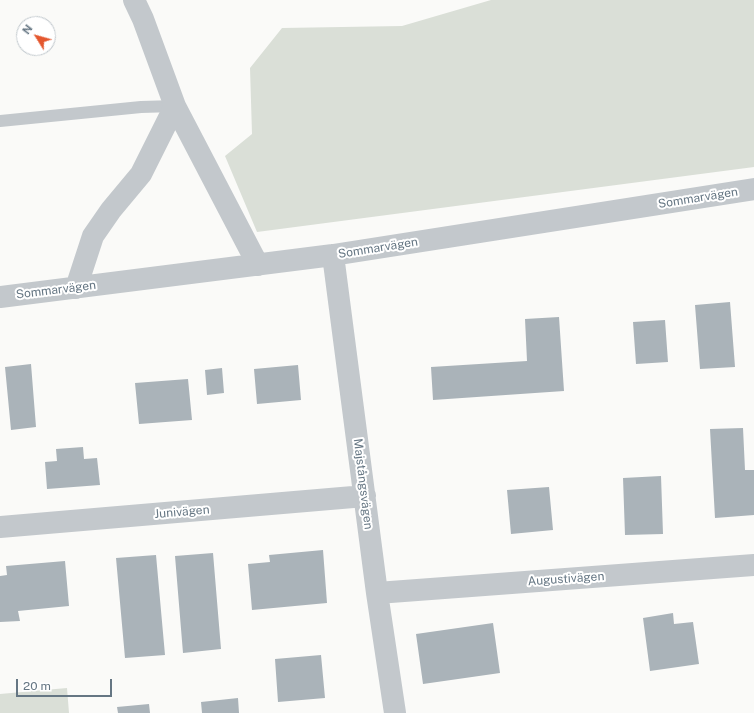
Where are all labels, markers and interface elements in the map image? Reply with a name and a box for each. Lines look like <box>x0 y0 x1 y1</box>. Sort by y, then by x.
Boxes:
north arrow <box>16 16 56 56</box>
text: N <box>20 22 35 36</box>
street label: Sommarvägen <box>657 185 739 211</box>
street label: Sommarvägen <box>337 235 419 261</box>
street label: Sommarvägen <box>15 278 97 302</box>
street label: Majstångsvägen <box>350 438 376 530</box>
street label: Junivägen <box>154 502 210 522</box>
street label: Augustivägen <box>527 569 605 589</box>
scale bar <box>18 671 114 697</box>
text: 20 m <box>23 679 51 693</box>

